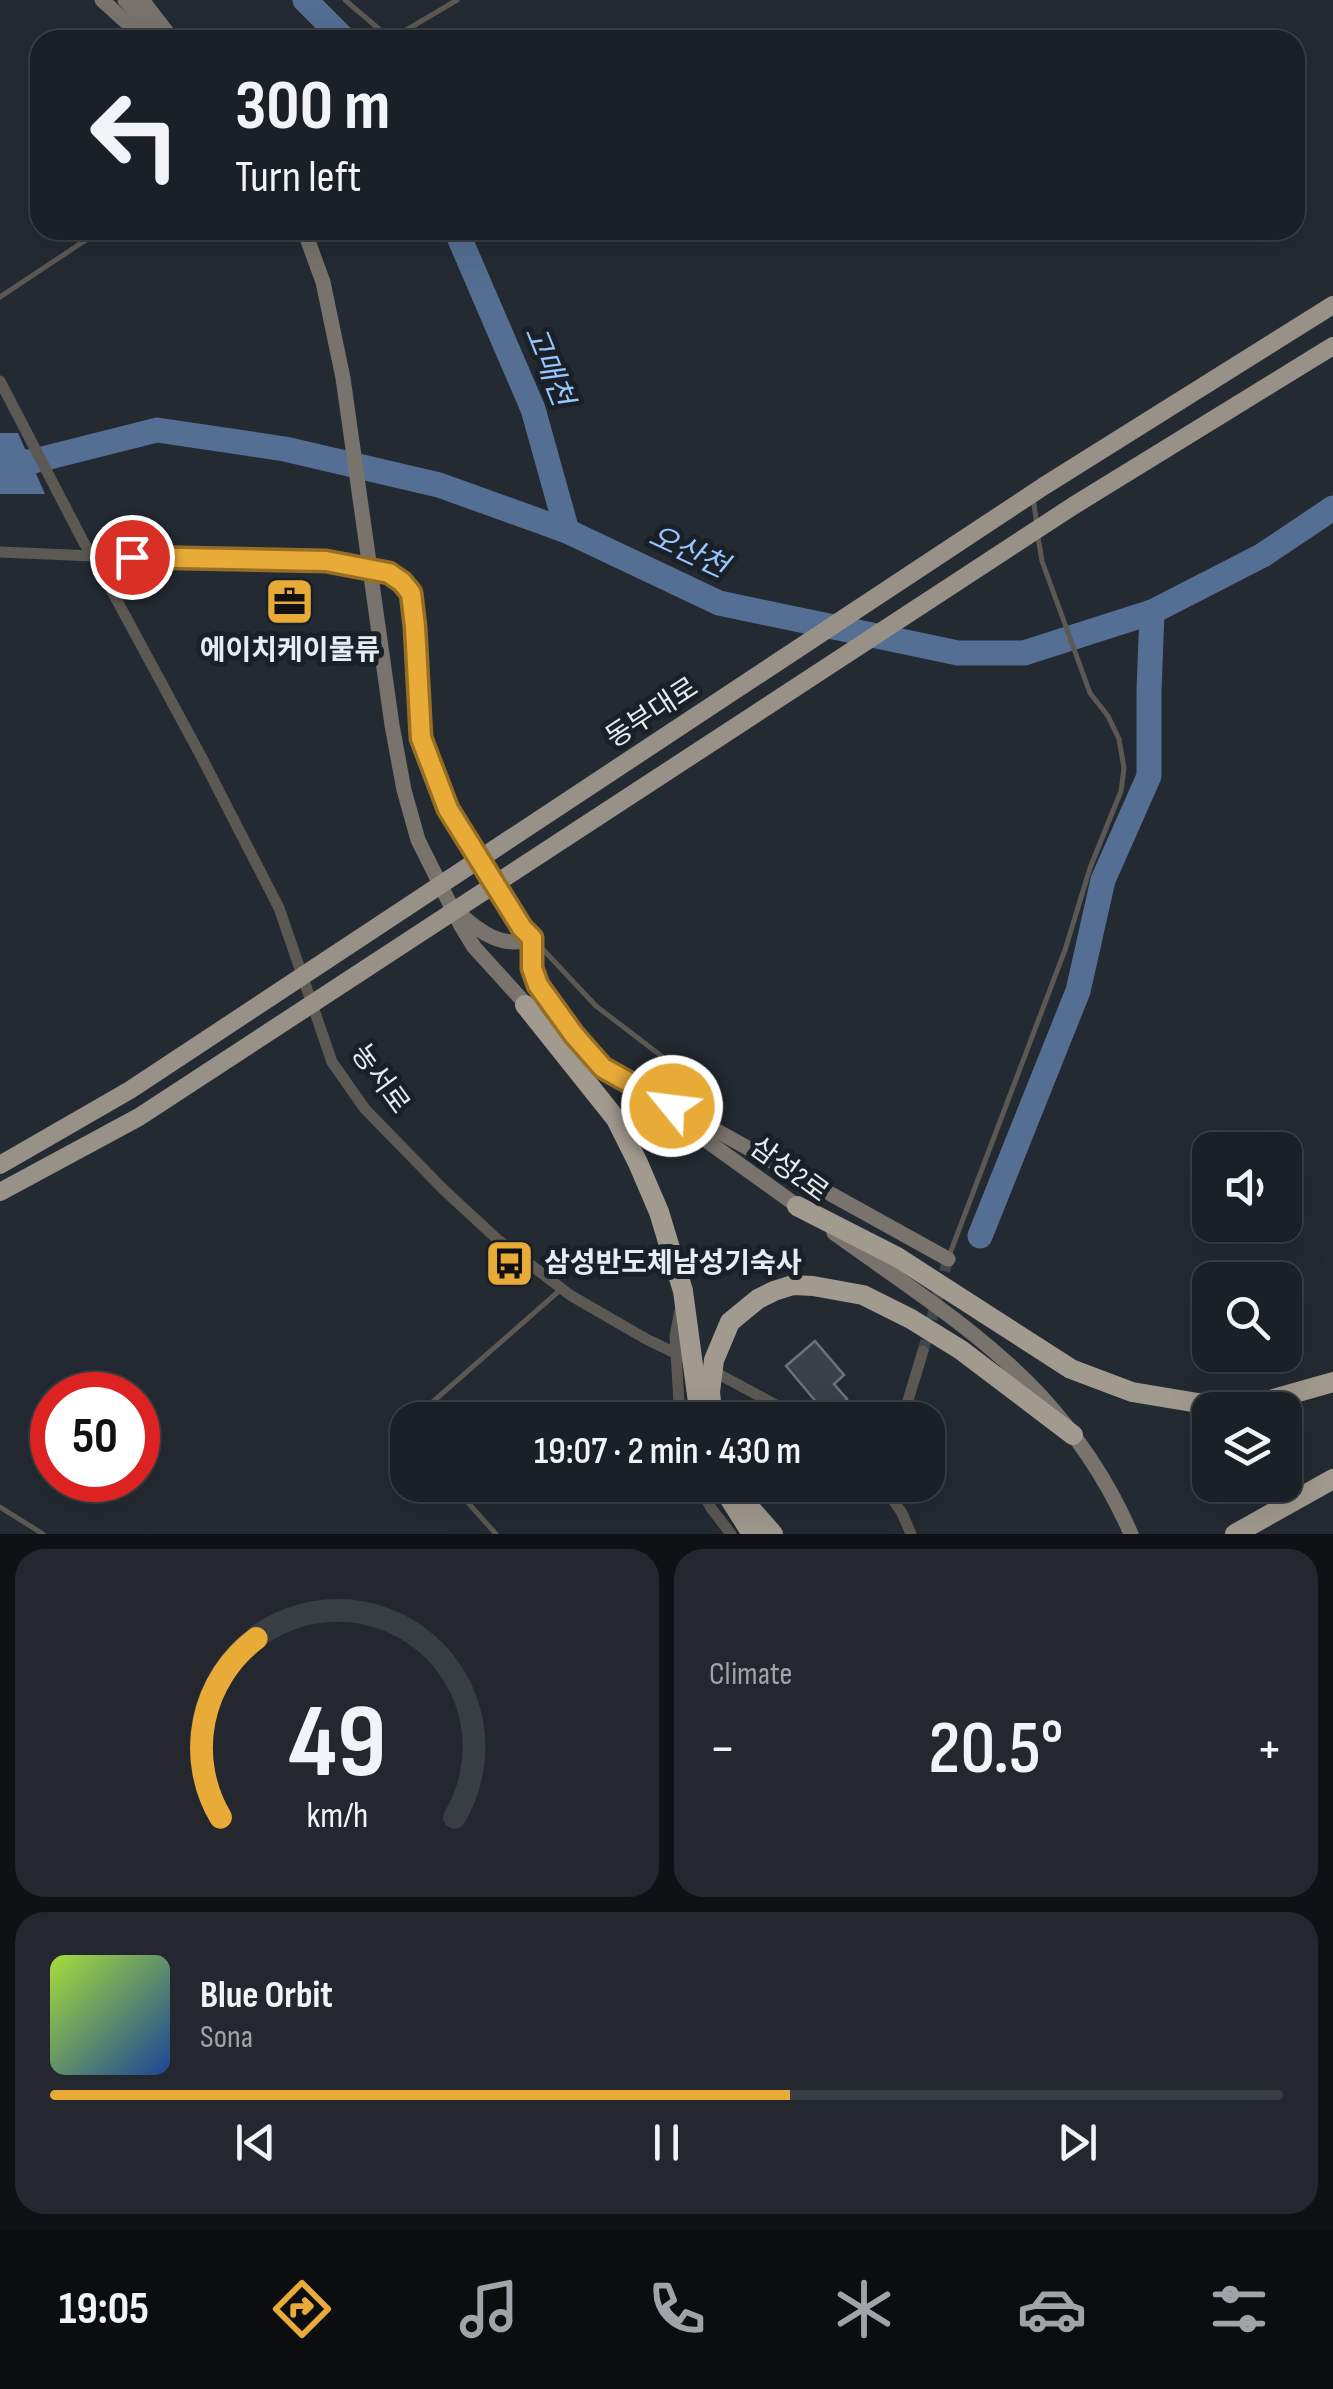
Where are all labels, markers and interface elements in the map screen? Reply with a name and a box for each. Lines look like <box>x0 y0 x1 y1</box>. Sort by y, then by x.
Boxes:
text: 300 m <box>235 65 390 149</box>
icon: left <box>70 70 200 200</box>
text: Turn left <box>235 150 361 205</box>
water label: 고매천 <box>516 321 581 414</box>
pin <box>90 515 175 600</box>
water label: 오산천 <box>643 518 736 587</box>
icon: arrive <box>105 530 160 585</box>
office icon: 에이치케이물류 <box>264 576 316 628</box>
place label: 에이치케이물류 <box>200 634 380 667</box>
street label: 동부대로 <box>600 671 704 755</box>
street label: 농서로 <box>344 1038 416 1120</box>
position arrow <box>620 1054 724 1158</box>
street label: 삼성2로 <box>743 1131 835 1209</box>
map controls <box>1192 1132 1302 1502</box>
button: sound <box>1192 1132 1302 1242</box>
bus stop icon: 삼성반도체남성기숙사 <box>483 1237 535 1289</box>
place label: 삼성반도체남성기숙사 <box>544 1247 802 1280</box>
button: search <box>1192 1262 1302 1372</box>
speed limit sign: 50 <box>30 1372 160 1502</box>
button: layers <box>1192 1392 1302 1502</box>
text: 19:07 · 2 min · 430 m <box>534 1429 801 1474</box>
text: Climate <box>709 1655 792 1694</box>
text: 49 <box>288 1681 386 1806</box>
text: 20.5° <box>928 1704 1064 1795</box>
text: − <box>709 1716 736 1783</box>
text: + <box>1256 1716 1283 1783</box>
text: km/h <box>306 1795 368 1838</box>
text: Blue Orbit <box>200 1973 333 2018</box>
text: Sona <box>200 2018 253 2057</box>
icon: previous <box>228 2115 283 2170</box>
icon: pause <box>639 2115 694 2170</box>
icon: next <box>1050 2115 1105 2170</box>
icon: directions <box>267 2274 337 2344</box>
icon: music <box>454 2274 524 2344</box>
icon: phone <box>642 2274 712 2344</box>
icon: climate <box>829 2274 899 2344</box>
icon: car <box>1017 2274 1087 2344</box>
icon: filters <box>1204 2274 1274 2344</box>
text: 19:05 <box>59 2282 149 2337</box>

